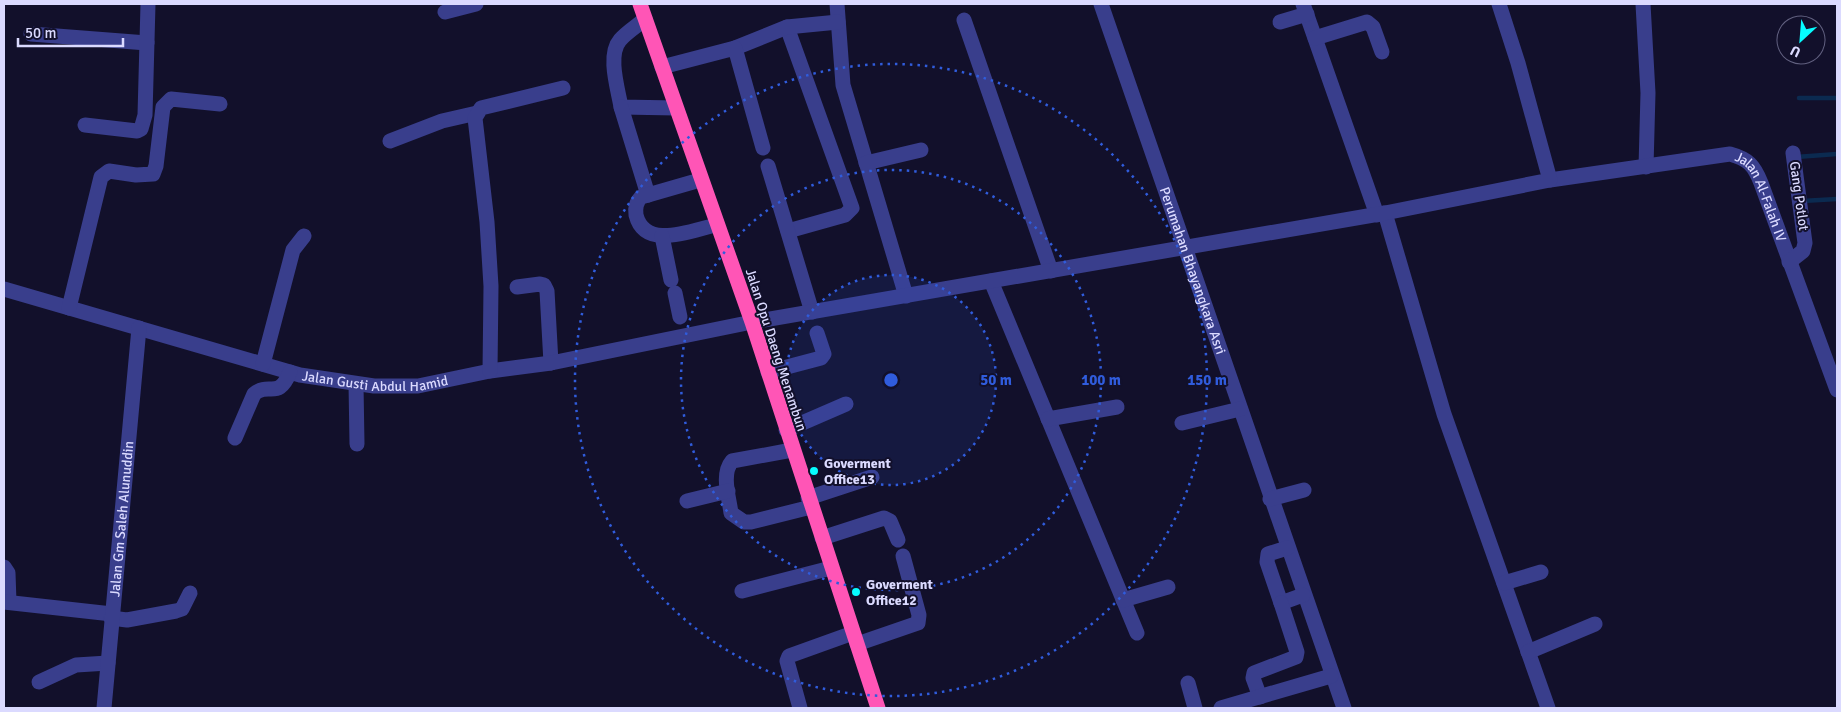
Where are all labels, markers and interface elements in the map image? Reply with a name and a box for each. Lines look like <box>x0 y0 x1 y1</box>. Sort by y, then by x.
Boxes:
scale bar <box>18 15 122 47</box>
north arrow <box>1776 15 1826 65</box>
text: 50 m <box>25 24 56 42</box>
text: U <box>1788 42 1803 61</box>
street label: Jalan Al-Falah IV <box>1733 148 1790 244</box>
street label: Gang Potlot <box>1786 160 1812 232</box>
street label: Perumahan Bhayangkara Asri <box>1156 185 1230 357</box>
street label: Jalan Opu Daeng Menambun <box>742 266 810 434</box>
street label: Jalan Gusti Abdul Hamid <box>301 367 450 395</box>
centre of rings <box>882 371 900 389</box>
text: 50 m <box>980 371 1012 389</box>
text: 100 m <box>1081 371 1121 389</box>
text: 150 m <box>1187 371 1227 389</box>
street label: Jalan Gm Saleh Alunuddin <box>106 440 137 598</box>
place label: Goverment Office13 <box>824 455 891 488</box>
marker: Goverment Office13 <box>808 465 820 477</box>
place label: Goverment Office12 <box>866 576 933 609</box>
marker: Goverment Office12 <box>850 586 862 598</box>

